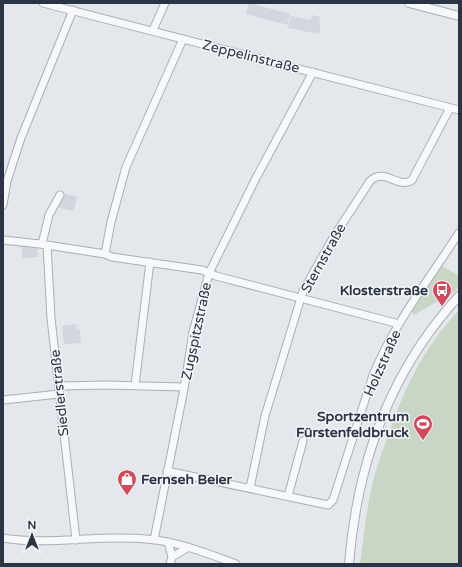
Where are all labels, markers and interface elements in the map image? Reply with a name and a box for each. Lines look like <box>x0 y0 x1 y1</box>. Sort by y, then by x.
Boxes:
street label: Zeppelinstraße <box>200 36 301 77</box>
street label: Sternstraße <box>297 220 350 296</box>
bus stop icon: Klosterstraße <box>431 279 453 307</box>
street label: Zugspitzstraße <box>178 281 215 381</box>
place label: Klosterstraße <box>340 282 428 299</box>
street label: Holzstraße <box>360 327 405 399</box>
street label: Siedlerstraße <box>46 349 73 437</box>
place label: Sportzentrum Fürstenfeldbruck <box>296 408 409 441</box>
sports icon: Sportzentrum Fürstenfeldbruck <box>412 413 434 441</box>
shop icon: Fernseh Beier <box>116 468 138 496</box>
place label: Fernseh Beier <box>141 471 233 488</box>
north arrow <box>12 515 52 555</box>
text: N <box>28 519 36 532</box>

